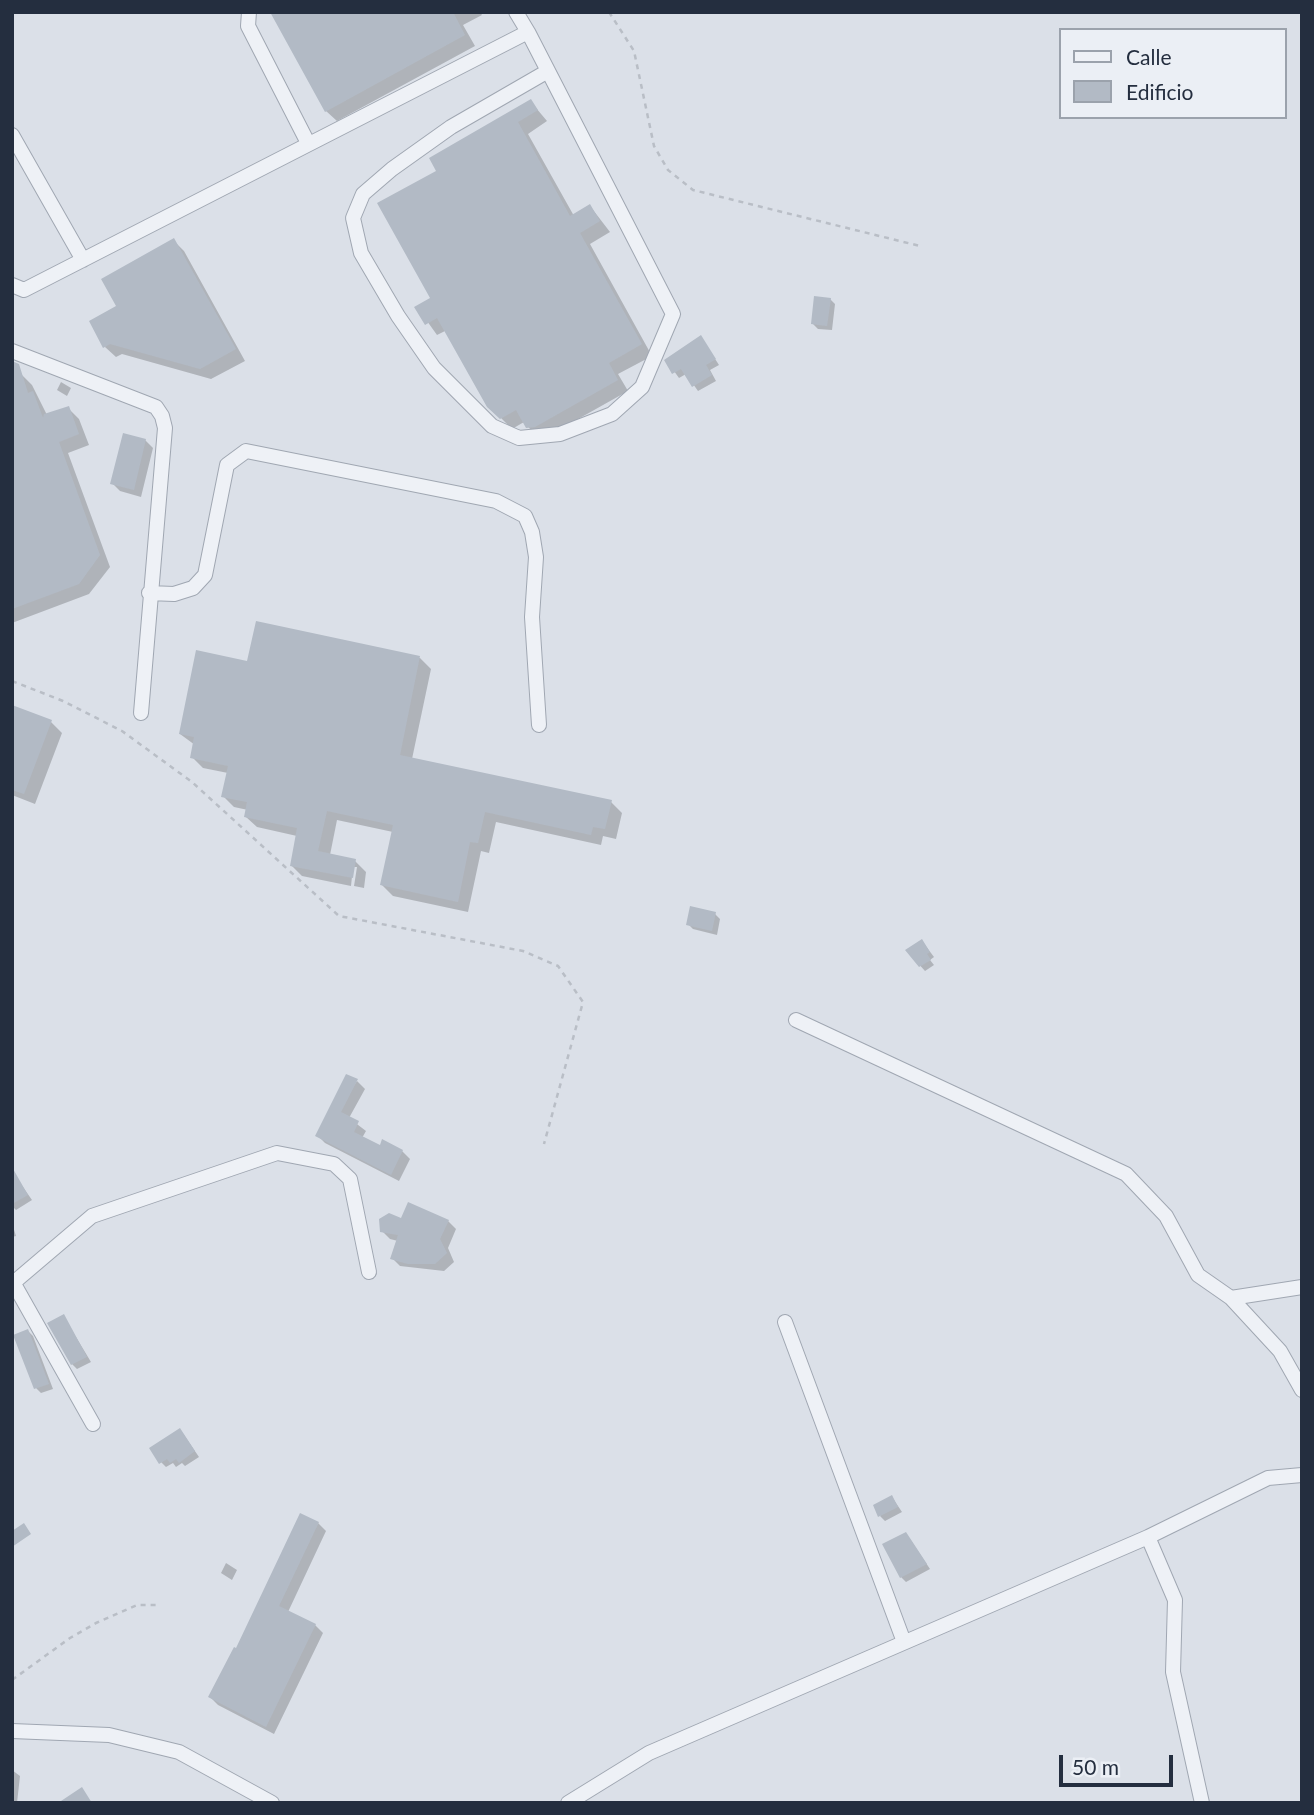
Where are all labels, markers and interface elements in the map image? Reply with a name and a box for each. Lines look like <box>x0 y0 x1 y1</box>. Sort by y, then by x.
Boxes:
legend <box>1058 28 1286 119</box>
text: Calle <box>1126 44 1171 69</box>
text: Edificio <box>1126 79 1193 104</box>
scale bar <box>1062 1742 1176 1786</box>
text: 50 m <box>1072 1754 1119 1779</box>

